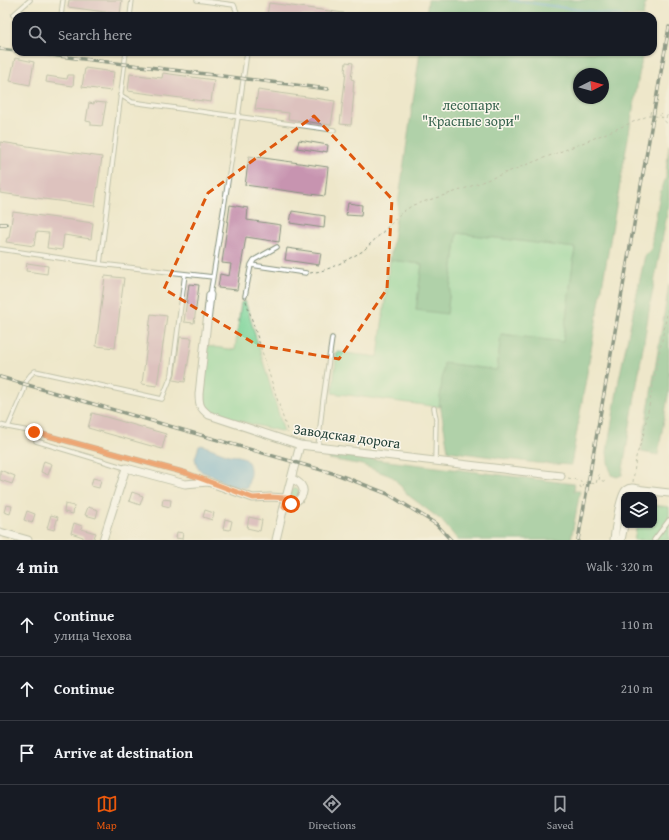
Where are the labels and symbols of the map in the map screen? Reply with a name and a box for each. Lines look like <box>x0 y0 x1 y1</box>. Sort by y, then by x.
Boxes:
north arrow <box>573 68 609 104</box>
park label: лесопарк "Красные зори" <box>422 95 520 131</box>
street label: Заводская дорога <box>292 419 402 453</box>
route end <box>25 423 43 441</box>
route start <box>282 495 300 513</box>

